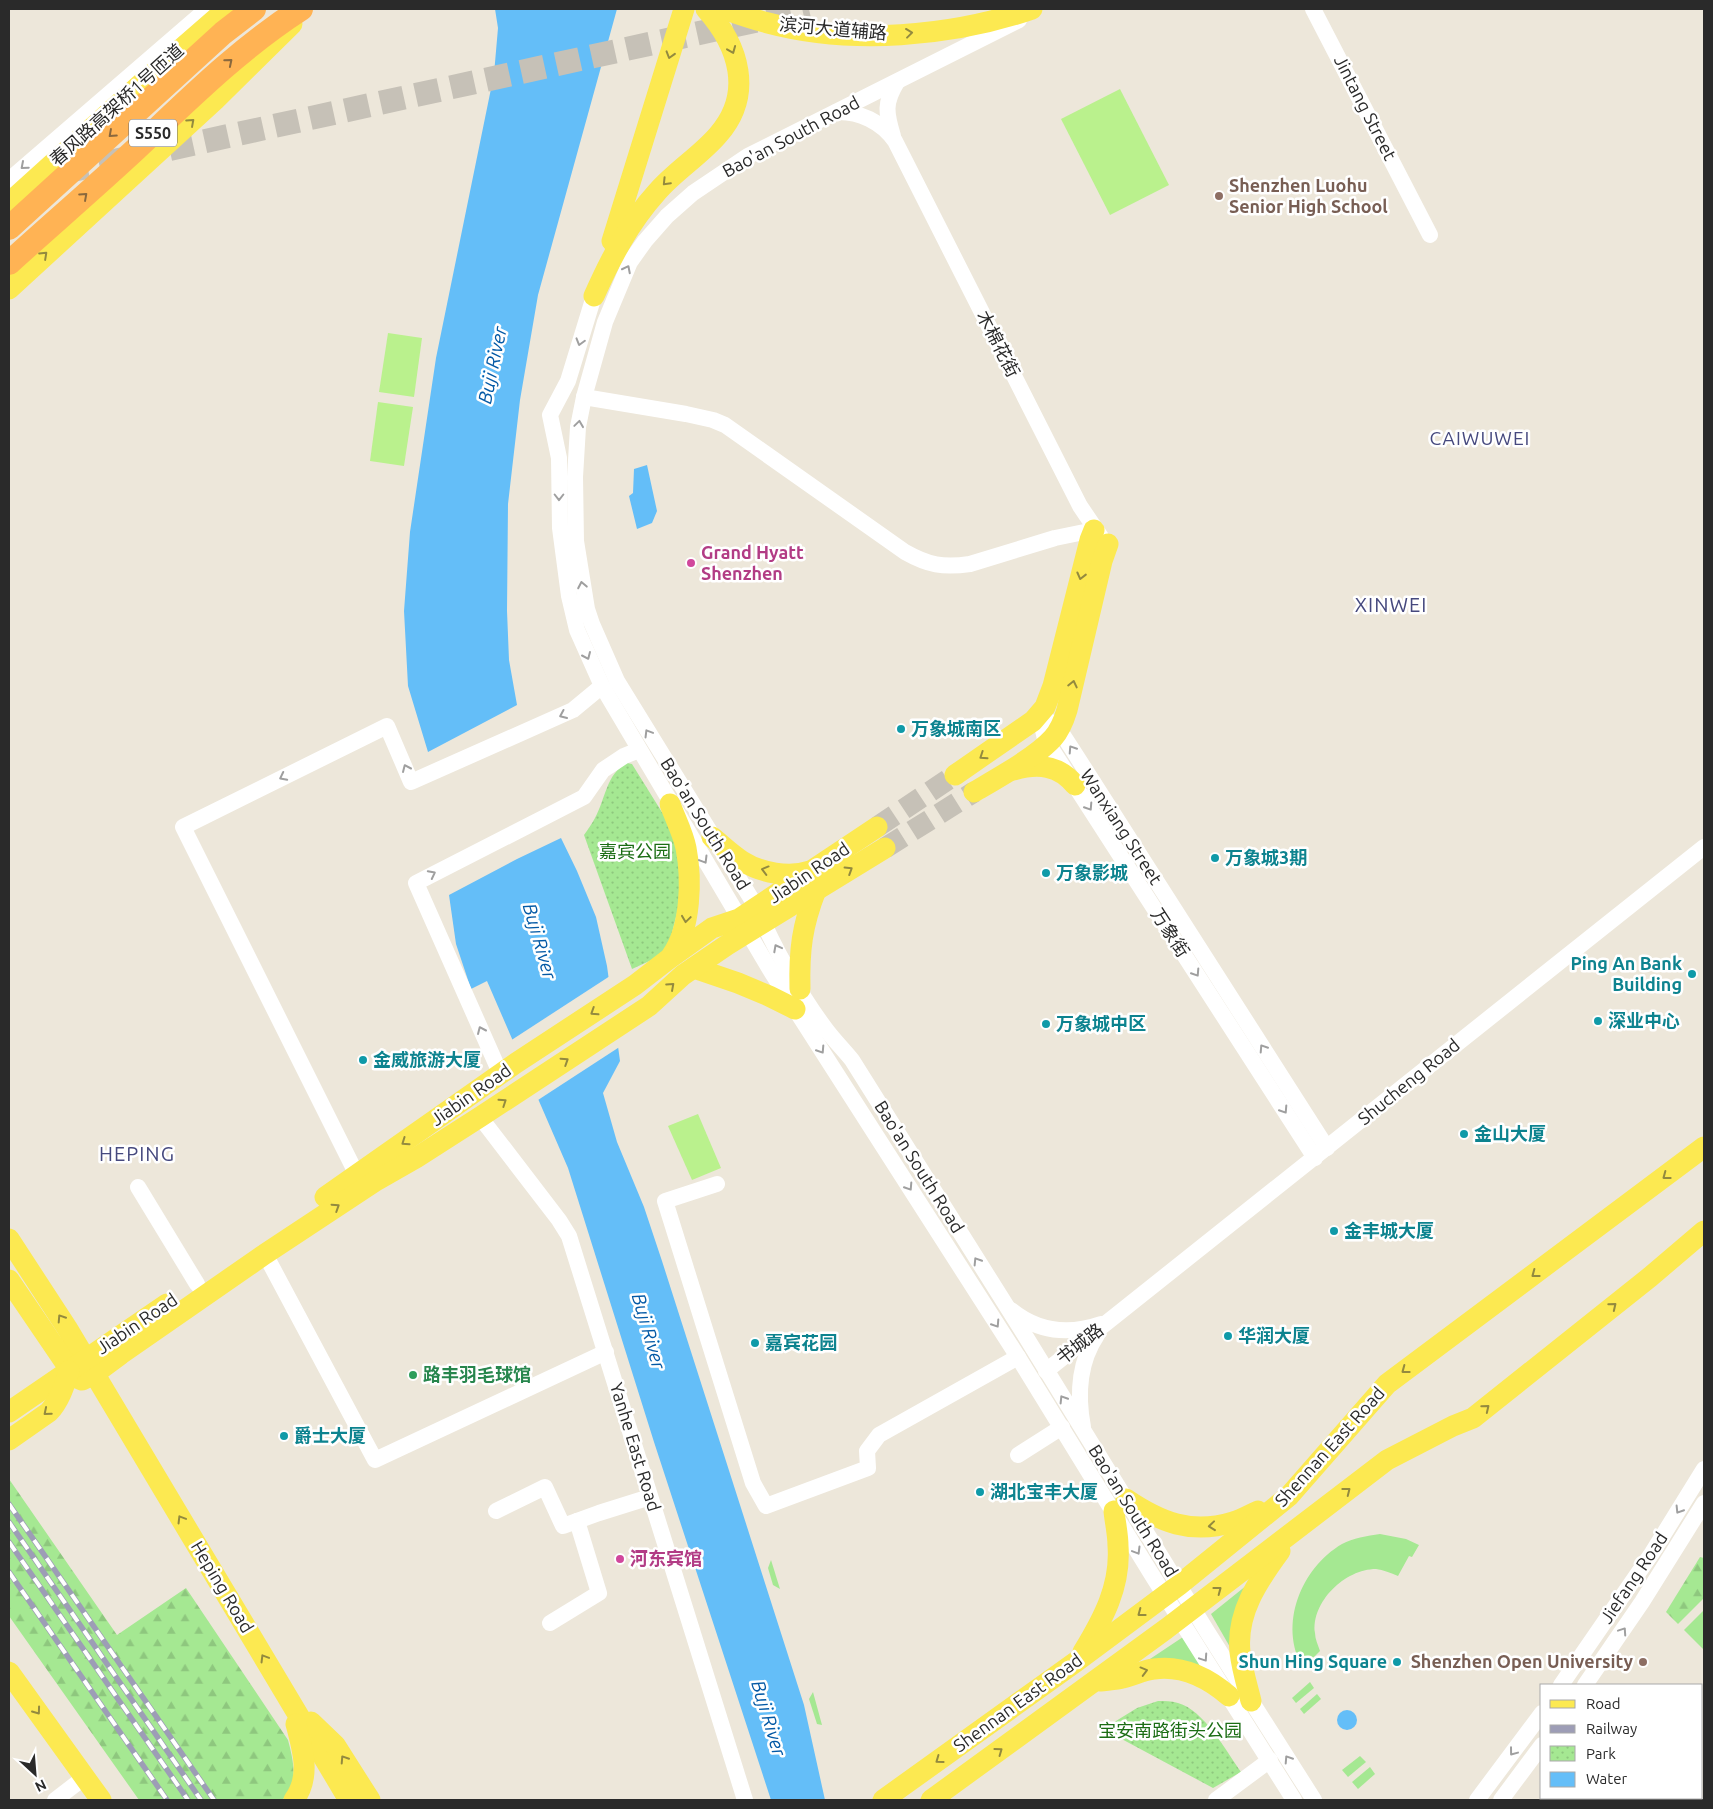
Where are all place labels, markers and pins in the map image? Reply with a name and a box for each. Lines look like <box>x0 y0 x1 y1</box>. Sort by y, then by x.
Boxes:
place label: Shenzhen Luohu Senior High School <box>1229 175 1388 216</box>
marker: Shenzhen Luohu Senior High School <box>1213 190 1225 202</box>
place label: Grand Hyatt Shenzhen <box>701 542 804 583</box>
marker: Grand Hyatt Shenzhen <box>685 557 697 569</box>
place label: 万象城南区 <box>911 718 1001 738</box>
marker: 万象城南区 <box>895 723 907 735</box>
place label: 万象城3期 <box>1225 847 1307 867</box>
marker: 万象城3期 <box>1209 852 1221 864</box>
place label: 万象影城 <box>1056 862 1128 882</box>
marker: 万象影城 <box>1040 867 1052 879</box>
place label: Ping An Bank Building <box>1570 953 1682 994</box>
marker: Ping An Bank Building <box>1686 968 1698 980</box>
place label: 深业中心 <box>1608 1010 1680 1030</box>
place label: 万象城中区 <box>1056 1013 1146 1033</box>
marker: 深业中心 <box>1592 1015 1604 1027</box>
marker: 万象城中区 <box>1040 1018 1052 1030</box>
place label: 金威旅游大厦 <box>373 1049 481 1069</box>
marker: 金威旅游大厦 <box>357 1054 369 1066</box>
place label: 金山大厦 <box>1474 1123 1546 1143</box>
marker: 金山大厦 <box>1458 1128 1470 1140</box>
place label: 金丰城大厦 <box>1344 1220 1434 1240</box>
marker: 金丰城大厦 <box>1328 1225 1340 1237</box>
place label: 华润大厦 <box>1238 1325 1310 1345</box>
marker: 华润大厦 <box>1222 1330 1234 1342</box>
place label: 嘉宾花园 <box>765 1332 837 1352</box>
marker: 嘉宾花园 <box>749 1337 761 1349</box>
place label: 路丰羽毛球馆 <box>423 1364 531 1384</box>
marker: 路丰羽毛球馆 <box>407 1369 419 1381</box>
place label: 爵士大厦 <box>294 1425 366 1445</box>
marker: 爵士大厦 <box>278 1430 290 1442</box>
place label: 湖北宝丰大厦 <box>990 1481 1098 1501</box>
marker: 湖北宝丰大厦 <box>974 1486 986 1498</box>
place label: 河东宾馆 <box>630 1548 702 1568</box>
marker: 河东宾馆 <box>614 1553 626 1565</box>
place label: Shun Hing Square <box>1239 1651 1387 1671</box>
place label: Shenzhen Open University <box>1411 1651 1633 1671</box>
marker: Shun Hing Square <box>1391 1656 1403 1668</box>
marker: Shenzhen Open University <box>1637 1656 1649 1668</box>

